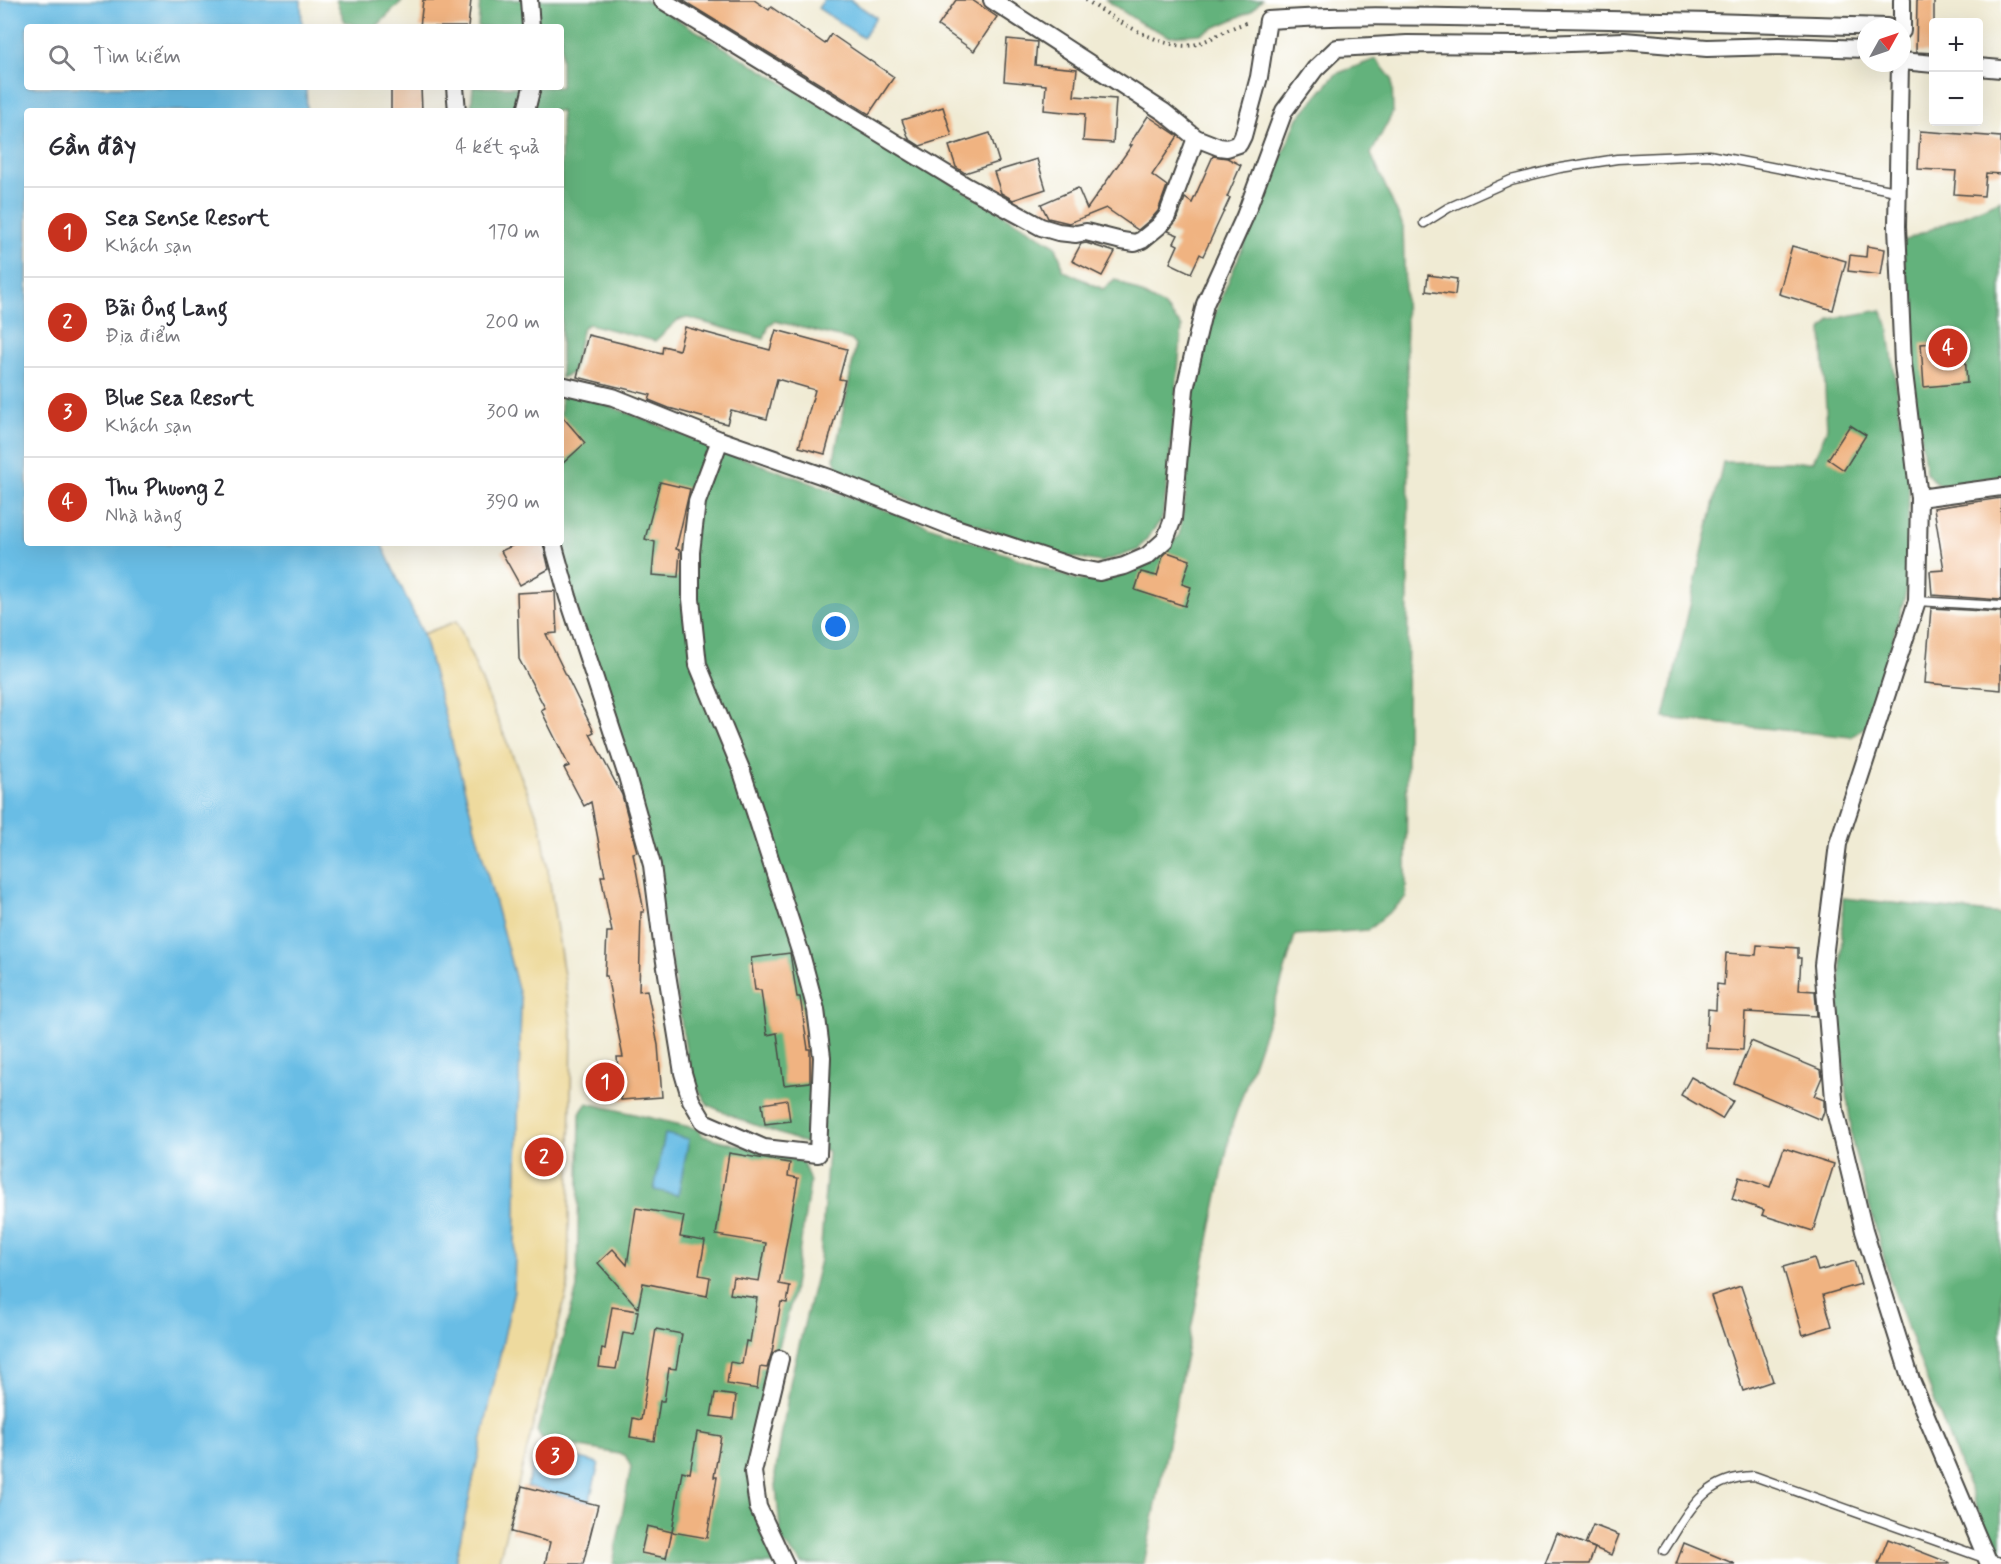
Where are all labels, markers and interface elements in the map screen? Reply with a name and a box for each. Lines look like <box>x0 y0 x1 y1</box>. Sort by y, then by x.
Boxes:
north arrow <box>1857 18 1911 72</box>
map controls <box>1929 18 1983 126</box>
button: + <box>1929 18 1983 72</box>
search box <box>24 24 564 90</box>
icon: search <box>45 41 78 74</box>
text: Tìm kiếm <box>93 43 181 71</box>
button: − <box>1929 72 1983 126</box>
text: Gần đây <box>48 130 136 164</box>
text: 4 kết quả <box>455 134 540 161</box>
text: Sea Sense Resort <box>105 205 269 233</box>
text: 1 <box>63 219 72 246</box>
text: 170 m <box>488 219 540 246</box>
text: Khách sạn <box>105 233 192 260</box>
text: Bãi Ông Lang <box>105 295 228 323</box>
text: 2 <box>63 309 72 336</box>
text: 200 m <box>485 309 540 336</box>
text: Địa điểm <box>105 323 181 350</box>
pin: 4 <box>1928 326 1968 370</box>
text: Blue Sea Resort <box>105 385 254 413</box>
text: 3 <box>63 399 72 426</box>
text: 300 m <box>486 399 540 426</box>
text: Khách sạn <box>105 413 192 440</box>
text: Thu Phuong 2 <box>105 475 225 503</box>
text: 4 <box>62 489 73 516</box>
text: 390 m <box>486 489 540 516</box>
text: Nhà hàng <box>105 503 182 530</box>
your location <box>821 612 850 641</box>
pin: 1 <box>586 1060 624 1104</box>
pin: 2 <box>524 1134 564 1180</box>
pin: 3 <box>536 1434 574 1478</box>

